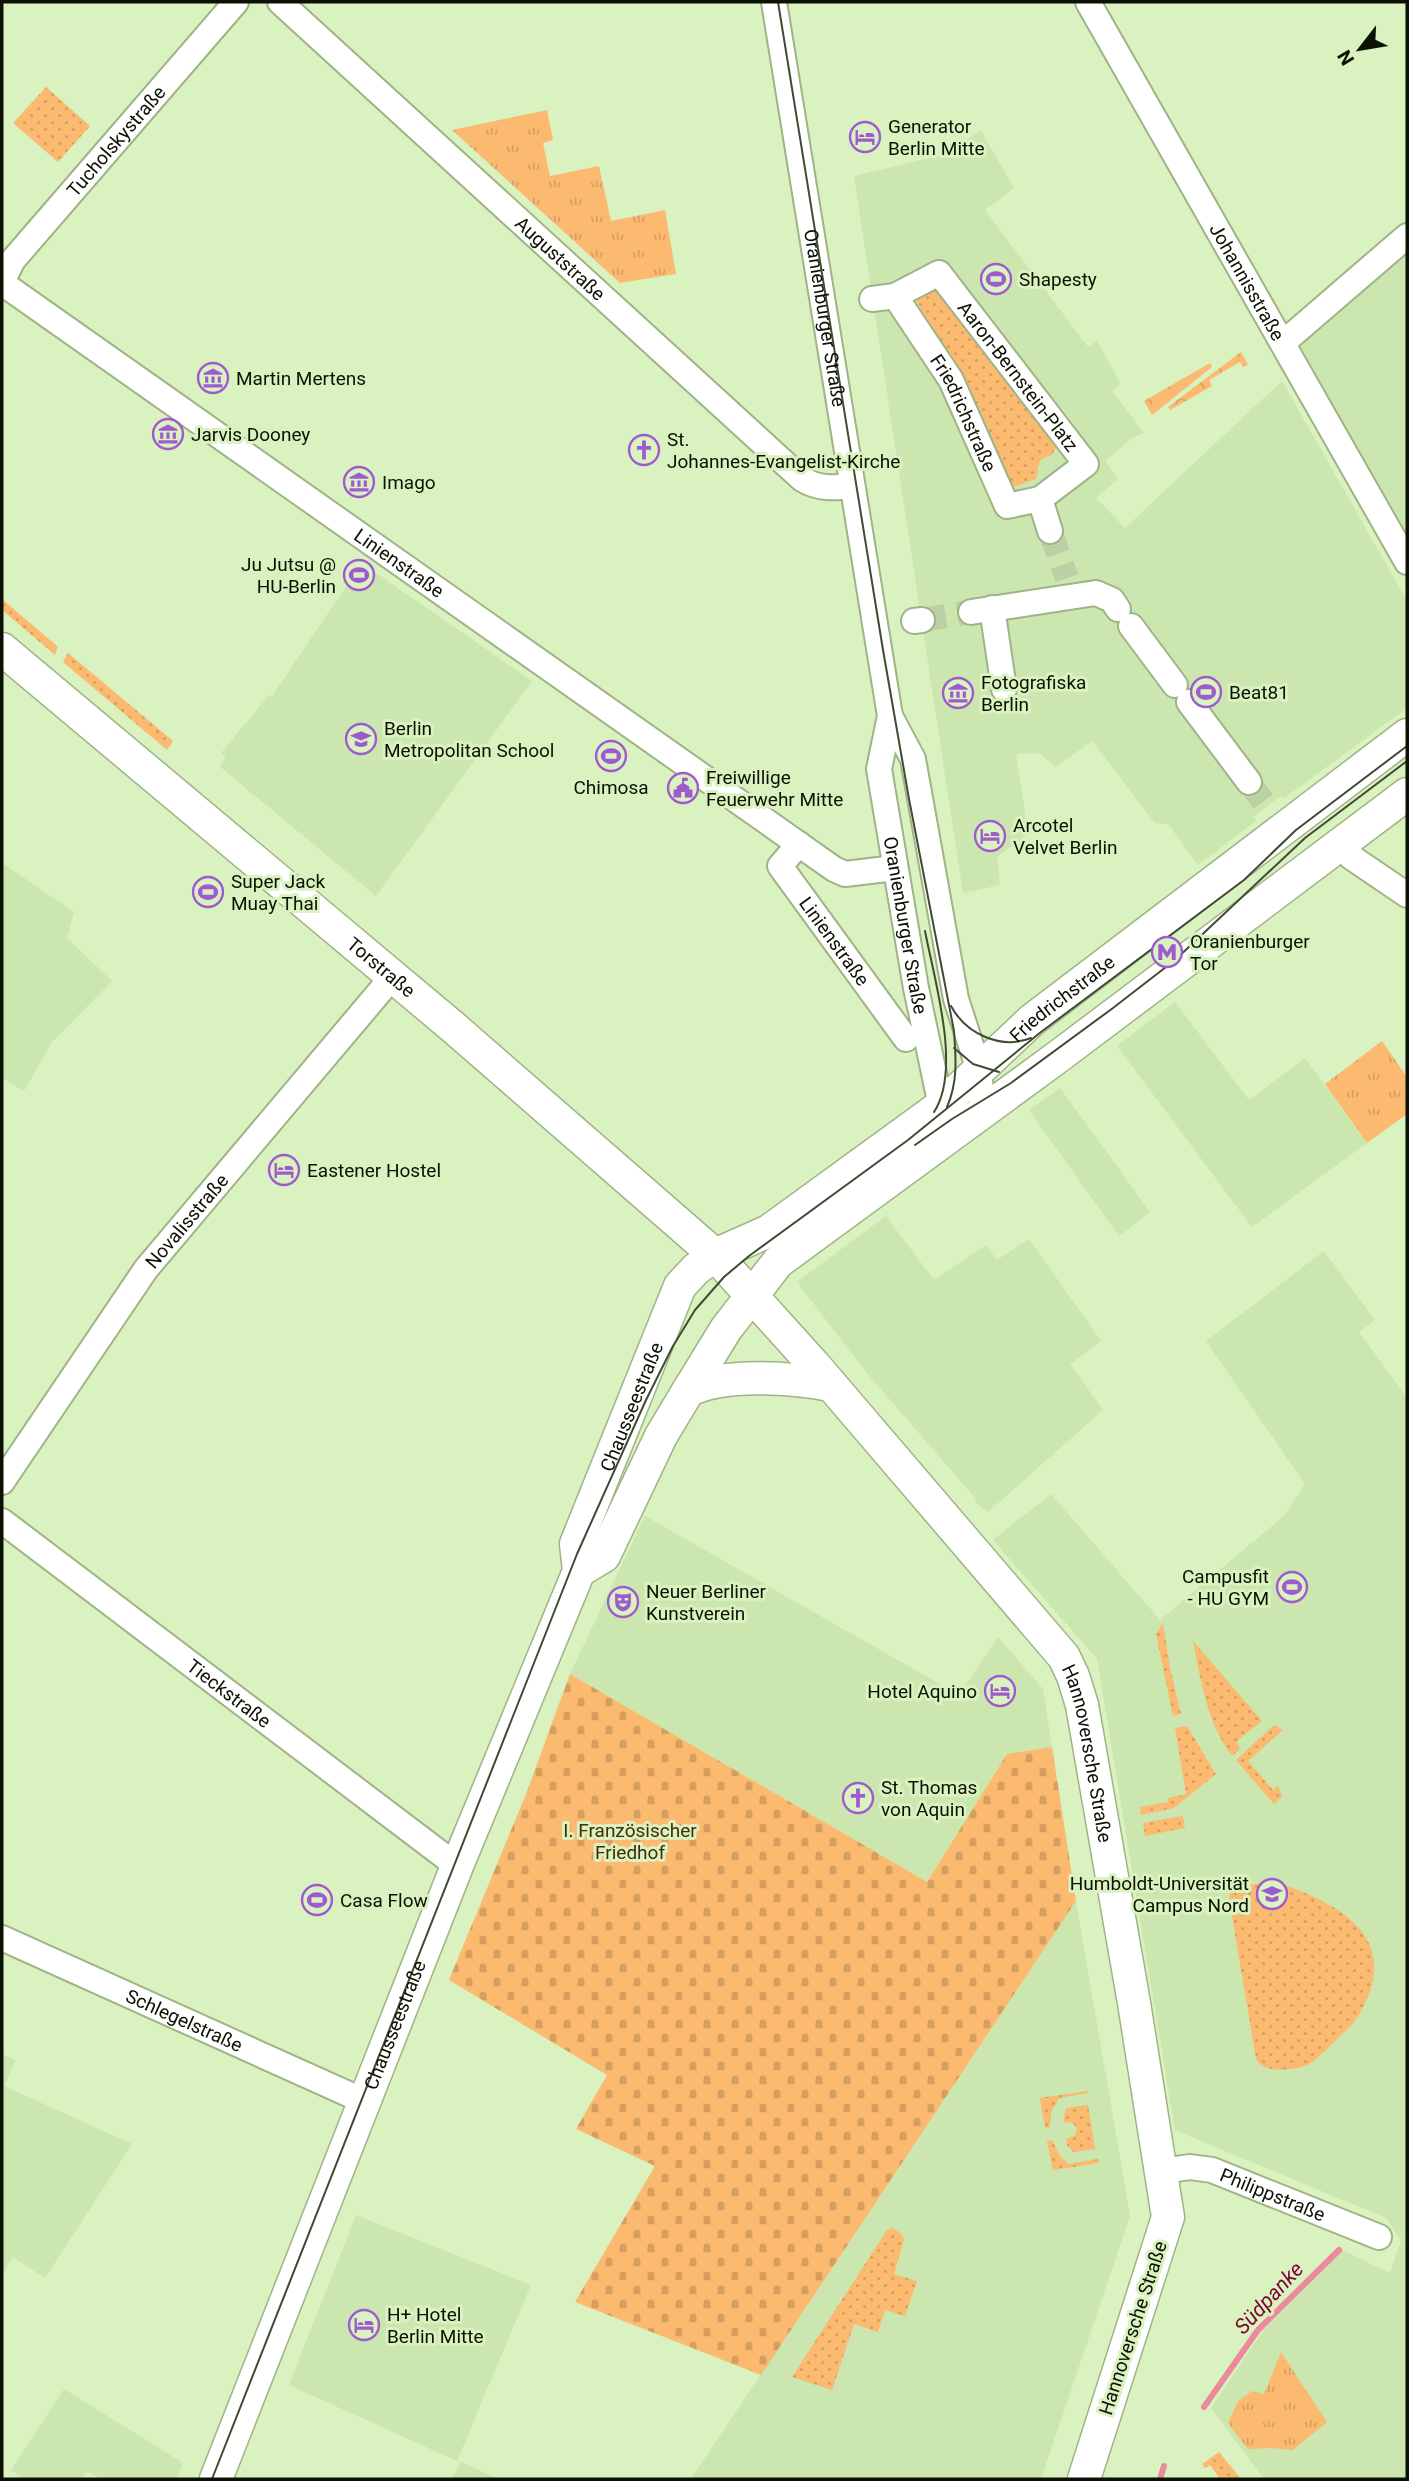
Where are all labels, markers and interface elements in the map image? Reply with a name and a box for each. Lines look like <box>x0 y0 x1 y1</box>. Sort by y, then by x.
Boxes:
north arrow <box>1325 14 1395 84</box>
text: N <box>1333 46 1359 69</box>
street label: Tucholskystraße <box>62 81 170 201</box>
place label: Generator Berlin Mitte <box>888 115 985 160</box>
hotel icon: Generator Berlin Mitte <box>848 120 882 154</box>
street label: Auguststraße <box>511 211 610 305</box>
street label: Johannisstraße <box>1205 219 1290 345</box>
street label: Oranienburger Straße <box>800 227 851 408</box>
sports icon: Shapesty <box>979 262 1013 296</box>
place label: Shapesty <box>1019 268 1097 291</box>
street label: Aaron-Bernstein-Platz <box>953 296 1083 456</box>
street label: Friedrichstraße <box>926 350 1002 475</box>
museum icon: Martin Mertens <box>196 361 230 395</box>
place label: Martin Mertens <box>236 367 366 390</box>
museum icon: Jarvis Dooney <box>151 417 185 451</box>
place label: Jarvis Dooney <box>191 423 310 446</box>
place label: St. Johannes-Evangelist-Kirche <box>667 428 900 473</box>
church icon: St. Johannes-Evangelist-Kirche <box>627 433 661 467</box>
museum icon: Imago <box>342 465 376 499</box>
place label: Imago <box>382 471 436 494</box>
street label: Linienstraße <box>350 523 449 602</box>
place label: Ju Jutsu @ HU-Berlin <box>241 553 336 598</box>
sports icon: Ju Jutsu @ HU-Berlin <box>342 558 376 592</box>
place label: Fotografiska Berlin <box>981 671 1086 716</box>
sports icon: Beat81 <box>1189 675 1223 709</box>
museum icon: Fotografiska Berlin <box>941 676 975 710</box>
place label: Beat81 <box>1229 681 1289 704</box>
place label: Berlin Metropolitan School <box>384 717 554 762</box>
school or university icon: Berlin Metropolitan School <box>344 722 378 756</box>
sports icon: Chimosa <box>594 739 628 773</box>
place label: Freiwillige Feuerwehr Mitte <box>706 766 843 811</box>
public building icon: Freiwillige Feuerwehr Mitte <box>666 771 700 805</box>
place label: Chimosa <box>573 776 649 799</box>
place label: Arcotel Velvet Berlin <box>1013 814 1118 859</box>
hotel icon: Arcotel Velvet Berlin <box>973 819 1007 853</box>
street label: Oranienburger Straße <box>879 835 933 1016</box>
place label: Super Jack Muay Thai <box>231 870 325 915</box>
sports icon: Super Jack Muay Thai <box>191 875 225 909</box>
street label: Linienstraße <box>795 892 875 990</box>
place label: Oranienburger Tor <box>1190 930 1310 975</box>
street label: Torstraße <box>343 932 420 1002</box>
metro station icon: Oranienburger Tor <box>1150 935 1184 969</box>
street label: Friedrichstraße <box>1005 950 1119 1047</box>
hotel icon: Eastener Hostel <box>267 1153 301 1187</box>
place label: Eastener Hostel <box>307 1159 441 1182</box>
street label: Novalisstraße <box>140 1169 233 1273</box>
street label: Chausseestraße <box>595 1339 668 1475</box>
place label: Campusfit - HU GYM <box>1182 1565 1269 1610</box>
sports icon: Campusfit - HU GYM <box>1275 1570 1309 1604</box>
place label: Neuer Berliner Kunstverein <box>646 1580 766 1625</box>
theatre icon: Neuer Berliner Kunstverein <box>606 1585 640 1619</box>
street label: Tieckstraße <box>183 1654 276 1732</box>
street label: Hannoversche Straße <box>1057 1660 1117 1844</box>
hotel icon: Hotel Aquino <box>983 1674 1017 1708</box>
place label: Hotel Aquino <box>867 1680 977 1703</box>
place label: St. Thomas von Aquin <box>881 1776 977 1821</box>
church icon: St. Thomas von Aquin <box>841 1781 875 1815</box>
park label: I. Französischer Friedhof <box>563 1819 697 1864</box>
place label: Humboldt-Universität Campus Nord <box>1070 1872 1249 1917</box>
school or university icon: Humboldt-Universität Campus Nord <box>1255 1877 1289 1911</box>
sports icon: Casa Flow <box>300 1883 334 1917</box>
place label: Casa Flow <box>340 1889 428 1912</box>
street label: Chausseestraße <box>359 1957 430 2093</box>
street label: Schlegelstraße <box>122 1984 246 2056</box>
street label: Philippstraße <box>1217 2163 1329 2226</box>
street label: Hannoversche Straße <box>1094 2238 1172 2418</box>
water label: Südpanke <box>1230 2257 1308 2339</box>
place label: H+ Hotel Berlin Mitte <box>387 2303 484 2348</box>
hotel icon: H+ Hotel Berlin Mitte <box>347 2308 381 2342</box>

